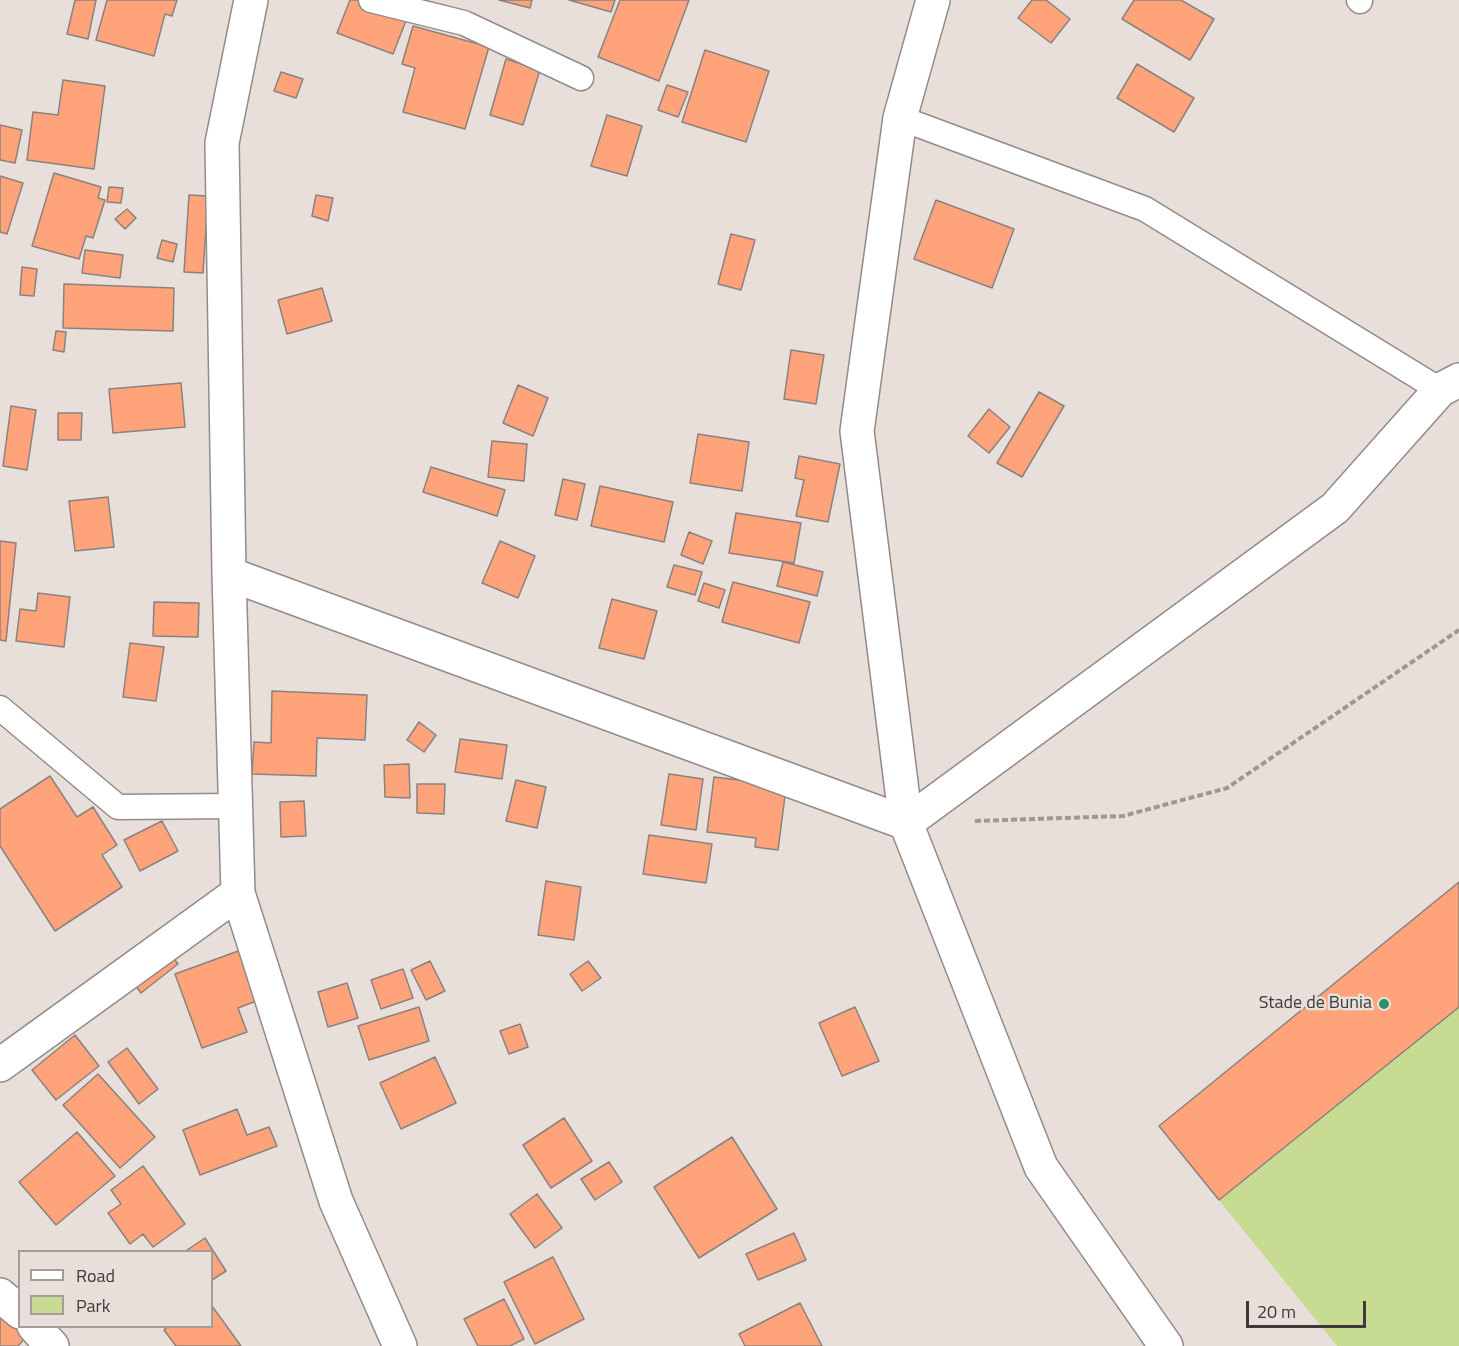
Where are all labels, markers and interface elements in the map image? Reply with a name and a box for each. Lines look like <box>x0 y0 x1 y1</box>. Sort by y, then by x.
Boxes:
place label: Stade de Bunia <box>1259 993 1372 1015</box>
marker: Stade de Bunia <box>1377 997 1391 1011</box>
legend <box>18 1250 213 1328</box>
text: Road <box>76 1262 115 1289</box>
scale bar <box>1249 1289 1369 1327</box>
text: Park <box>76 1292 110 1319</box>
text: 20 m <box>1257 1298 1296 1325</box>

